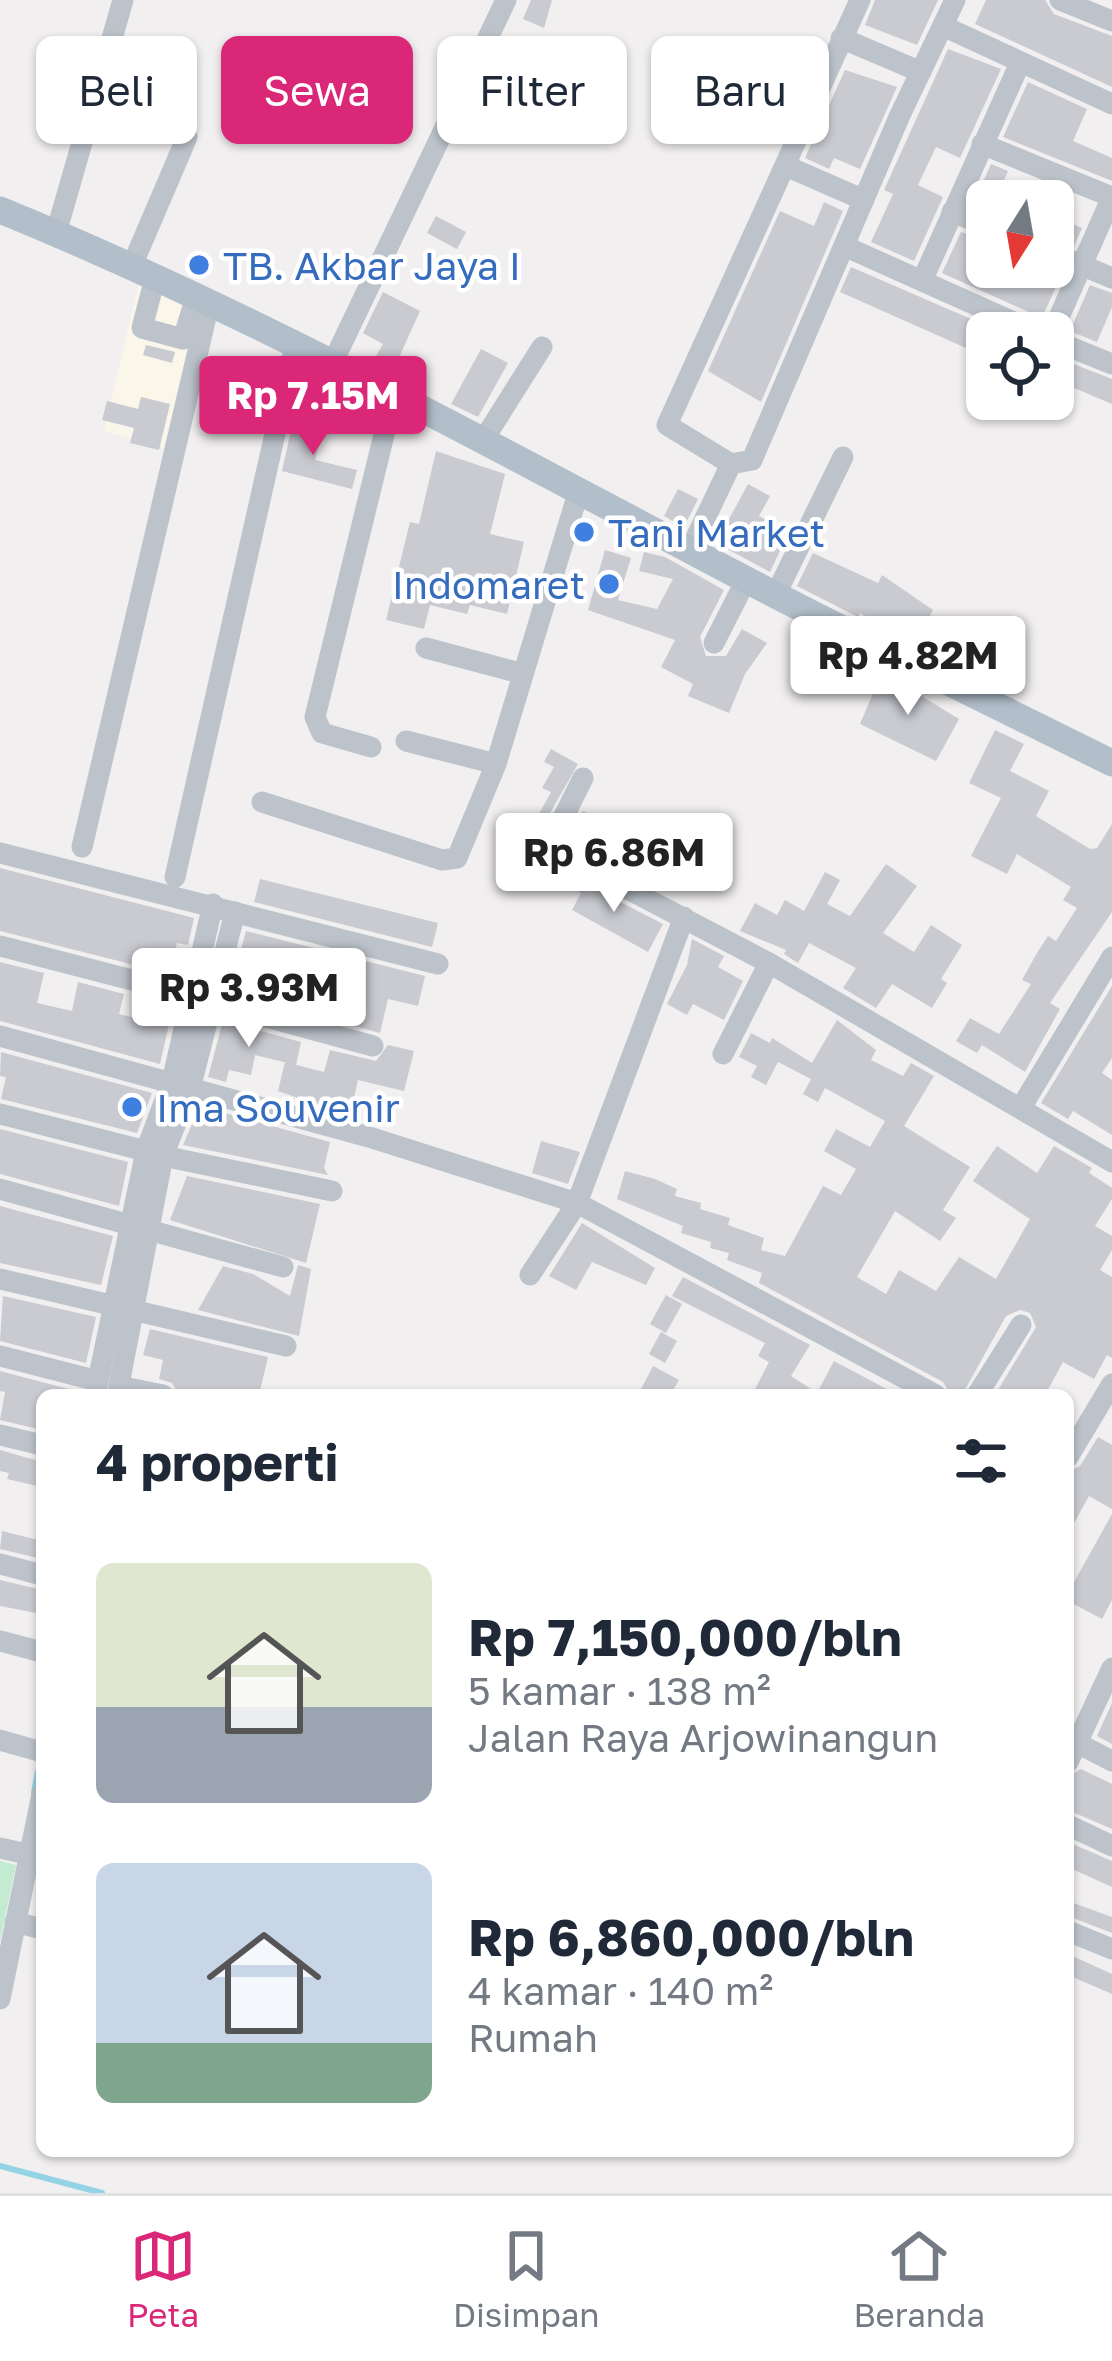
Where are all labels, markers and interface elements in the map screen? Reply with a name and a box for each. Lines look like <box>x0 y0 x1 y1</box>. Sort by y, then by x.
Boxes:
chip: Beli <box>36 36 197 144</box>
chip: Sewa <box>221 36 413 144</box>
chip: Filter <box>437 36 627 144</box>
chip: Baru <box>651 36 829 144</box>
north arrow <box>966 180 1074 288</box>
map controls <box>966 180 1074 420</box>
place label: TB. Akbar Jaya I <box>223 242 521 289</box>
marker: TB. Akbar Jaya I <box>186 252 212 278</box>
button: locate <box>966 312 1074 420</box>
pin: Rp 7.15M <box>189 356 437 458</box>
text: Rp 7.15M <box>226 371 400 418</box>
place label: Tani Market <box>608 509 825 556</box>
marker: Tani Market <box>571 519 597 545</box>
place label: Indomaret <box>392 561 585 608</box>
marker: Indomaret <box>596 571 622 597</box>
pin: Rp 4.82M <box>784 616 1032 718</box>
text: Rp 4.82M <box>817 631 999 678</box>
pin: Rp 6.86M <box>490 813 738 915</box>
text: Rp 6.86M <box>523 828 705 875</box>
pin: Rp 3.93M <box>125 948 373 1050</box>
text: Rp 3.93M <box>159 963 339 1010</box>
place label: Ima Souvenir <box>156 1084 400 1131</box>
marker: Ima Souvenir <box>119 1094 145 1120</box>
icon: filters <box>948 1428 1014 1494</box>
text: 4 properti <box>96 1431 338 1492</box>
text: Rp 7,150,000/bln <box>468 1606 902 1667</box>
icon: home <box>192 1611 336 1755</box>
text: 5 kamar · 138 m² <box>468 1667 771 1714</box>
text: Jalan Raya Arjowinangun <box>468 1714 938 1761</box>
text: Rp 6,860,000/bln <box>468 1906 914 1967</box>
icon: home <box>192 1911 336 2055</box>
text: 4 kamar · 140 m² <box>468 1967 773 2014</box>
text: Rumah <box>468 2014 598 2061</box>
tab: Peta <box>127 2223 199 2334</box>
tab: Disimpan <box>453 2223 600 2334</box>
tab: Beranda <box>853 2223 985 2334</box>

